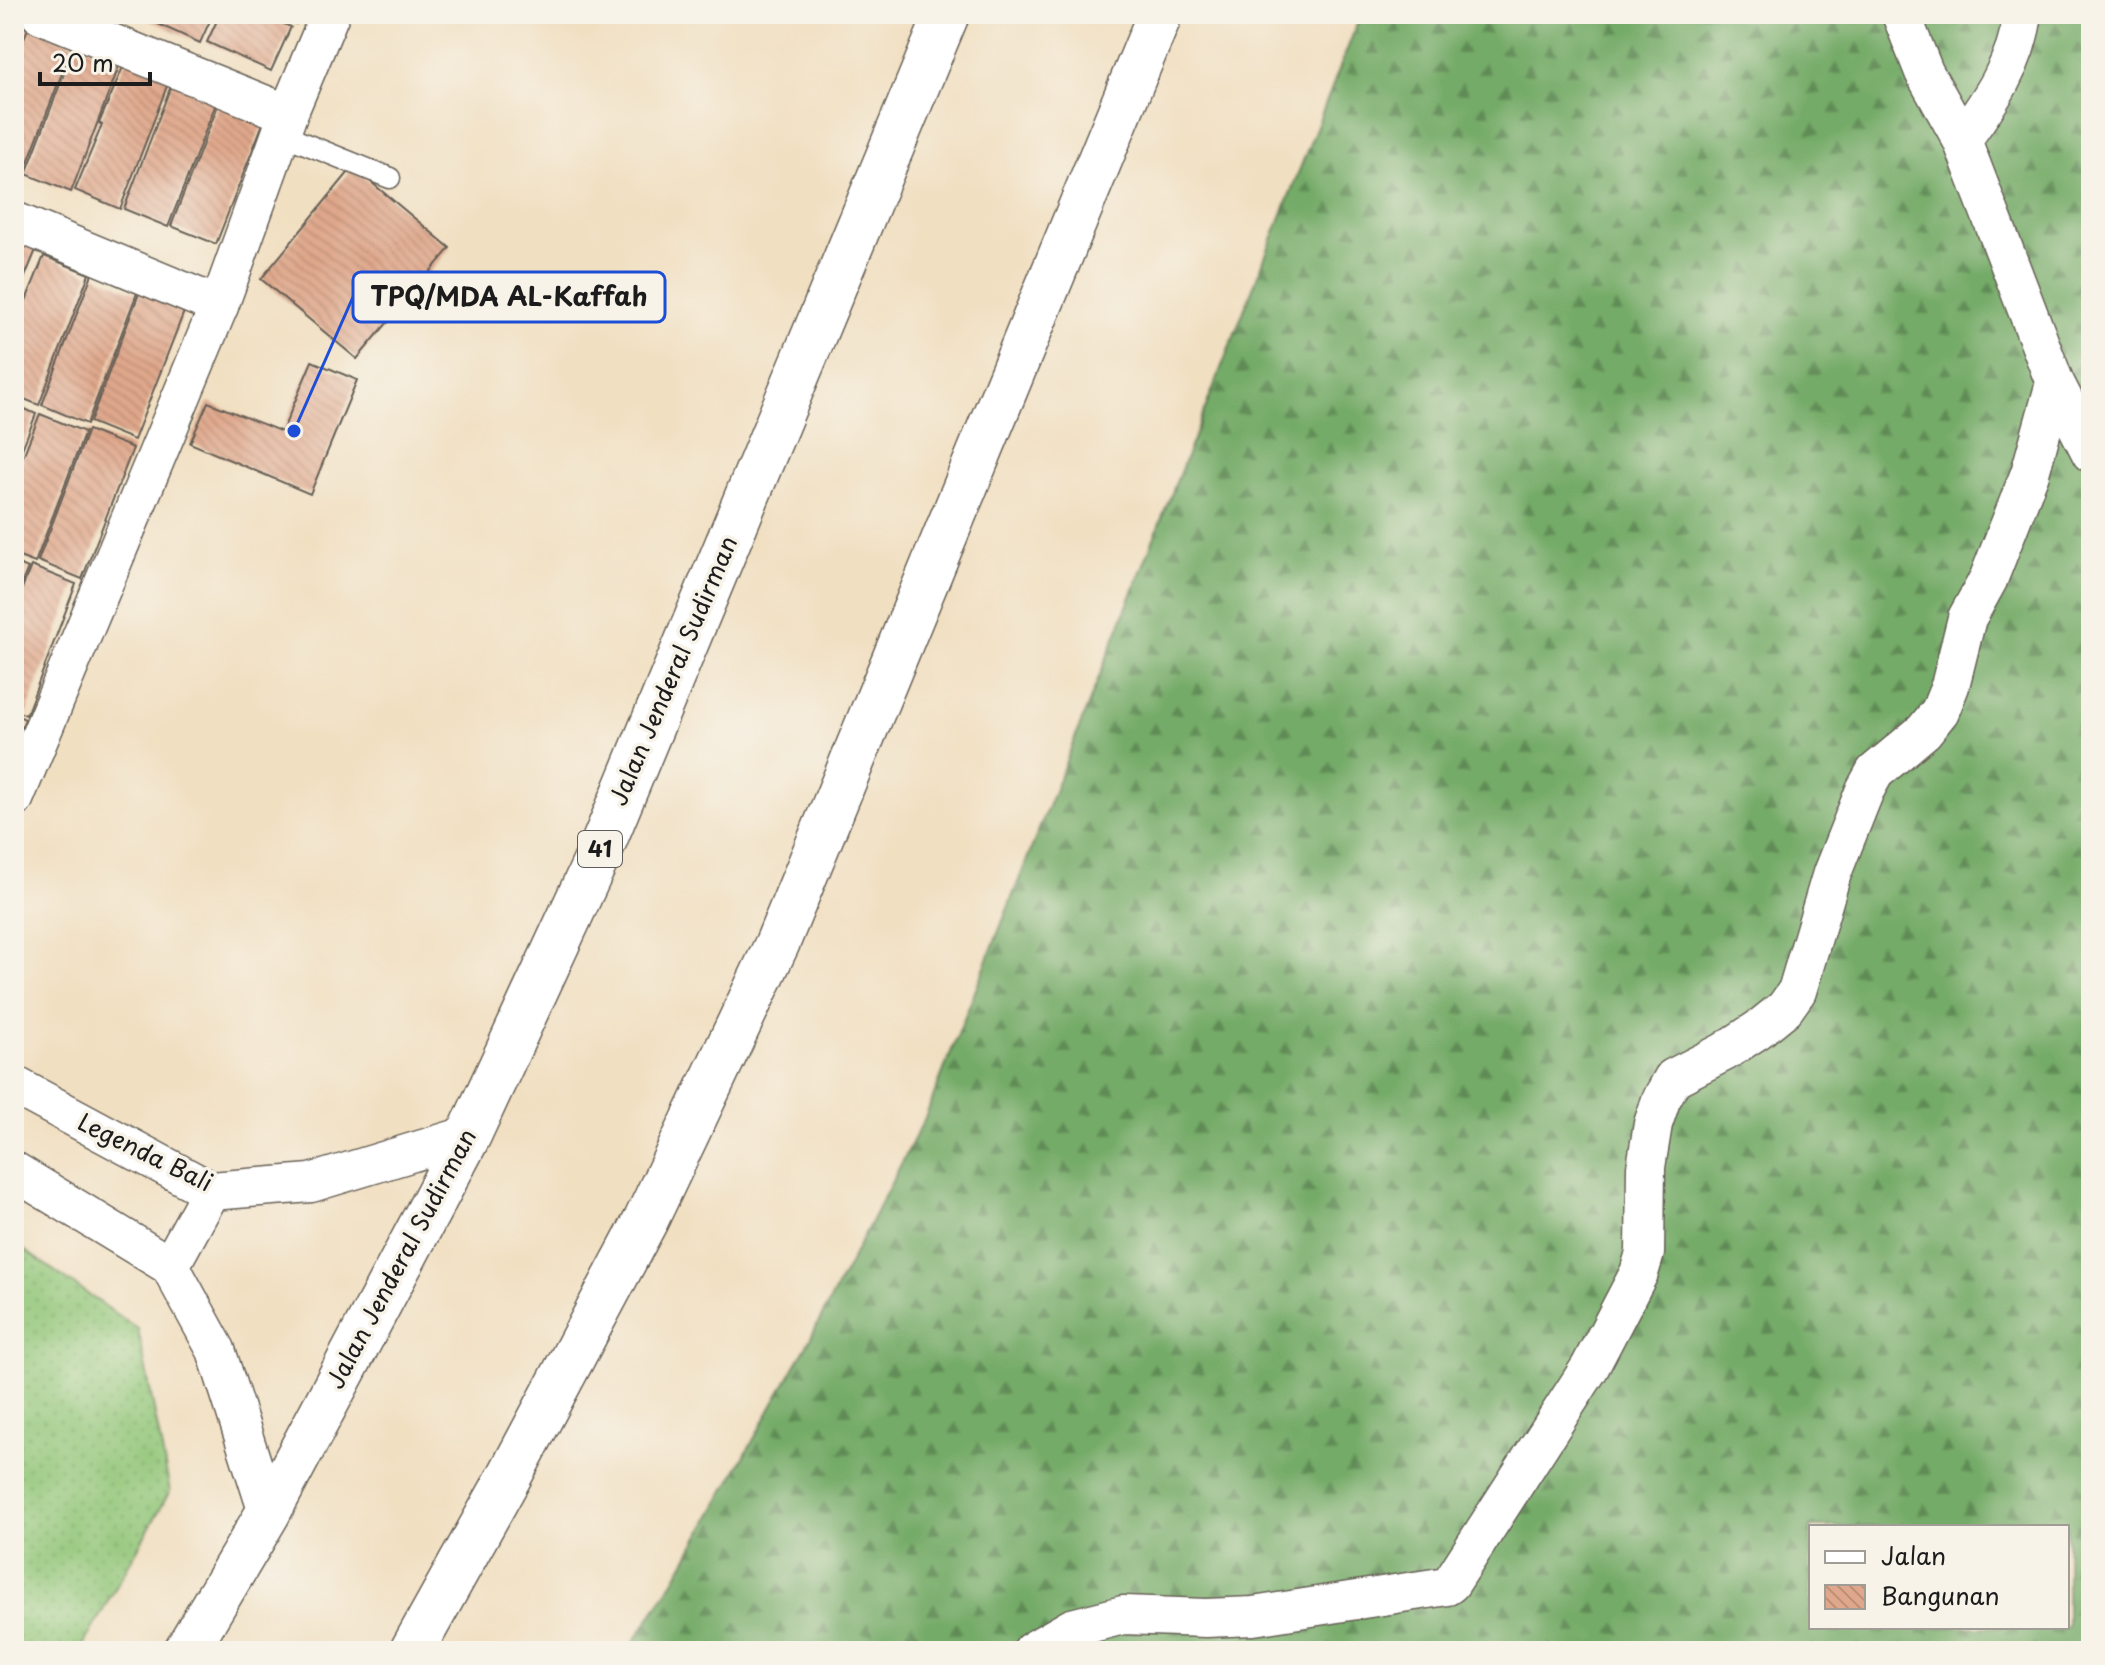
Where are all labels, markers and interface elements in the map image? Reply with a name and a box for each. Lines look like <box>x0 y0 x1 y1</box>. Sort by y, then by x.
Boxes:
scale bar <box>40 36 150 86</box>
text: 20 m <box>52 44 114 80</box>
callout: TPQ/MDA AL-Kaffah <box>353 272 665 322</box>
text: TPQ/MDA AL-Kaffah <box>370 276 648 315</box>
street label: Jalan Jenderal Sudirman <box>599 530 745 811</box>
road number: 41 <box>578 831 622 867</box>
street label: Legenda Bali <box>72 1103 220 1199</box>
street label: Jalan Jenderal Sudirman <box>316 1122 484 1394</box>
legend <box>1809 1525 2069 1629</box>
text: Jalan <box>1881 1537 1946 1573</box>
text: Bangunan <box>1881 1577 2000 1613</box>

